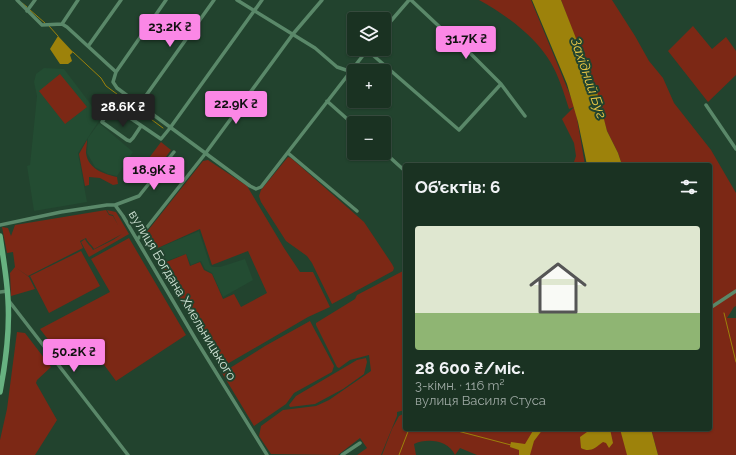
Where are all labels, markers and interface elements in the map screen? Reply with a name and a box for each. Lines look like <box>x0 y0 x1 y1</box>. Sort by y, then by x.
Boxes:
map controls <box>347 12 391 160</box>
button: layers <box>347 12 391 56</box>
pin: 23.2K ₴ <box>133 14 207 48</box>
text: 23.2K ₴ <box>148 19 192 34</box>
pin: 31.7K ₴ <box>429 26 503 60</box>
text: 31.7K ₴ <box>445 31 487 46</box>
water label: Західний Буг <box>568 35 610 121</box>
button: + <box>347 64 391 108</box>
pin: 22.9K ₴ <box>199 91 273 125</box>
pin: 28.6K ₴ <box>86 94 160 128</box>
text: 22.9K ₴ <box>214 96 258 111</box>
text: 28.6K ₴ <box>101 99 145 114</box>
button: − <box>347 116 391 160</box>
pin: 18.9K ₴ <box>117 157 191 191</box>
text: 18.9K ₴ <box>132 162 176 177</box>
icon: filters <box>678 176 700 198</box>
text: Об’єктів: 6 <box>415 177 500 197</box>
street label: вулиця Богдана Хмельницького <box>126 207 240 383</box>
icon: home <box>522 252 594 324</box>
pin: 50.2K ₴ <box>37 339 111 373</box>
text: 50.2K ₴ <box>52 344 96 359</box>
text: 28 600 ₴/міс. <box>415 358 525 378</box>
text: 3-кімн. · 116 m² <box>415 378 505 393</box>
text: вулиця Василя Стуса <box>415 393 546 408</box>

